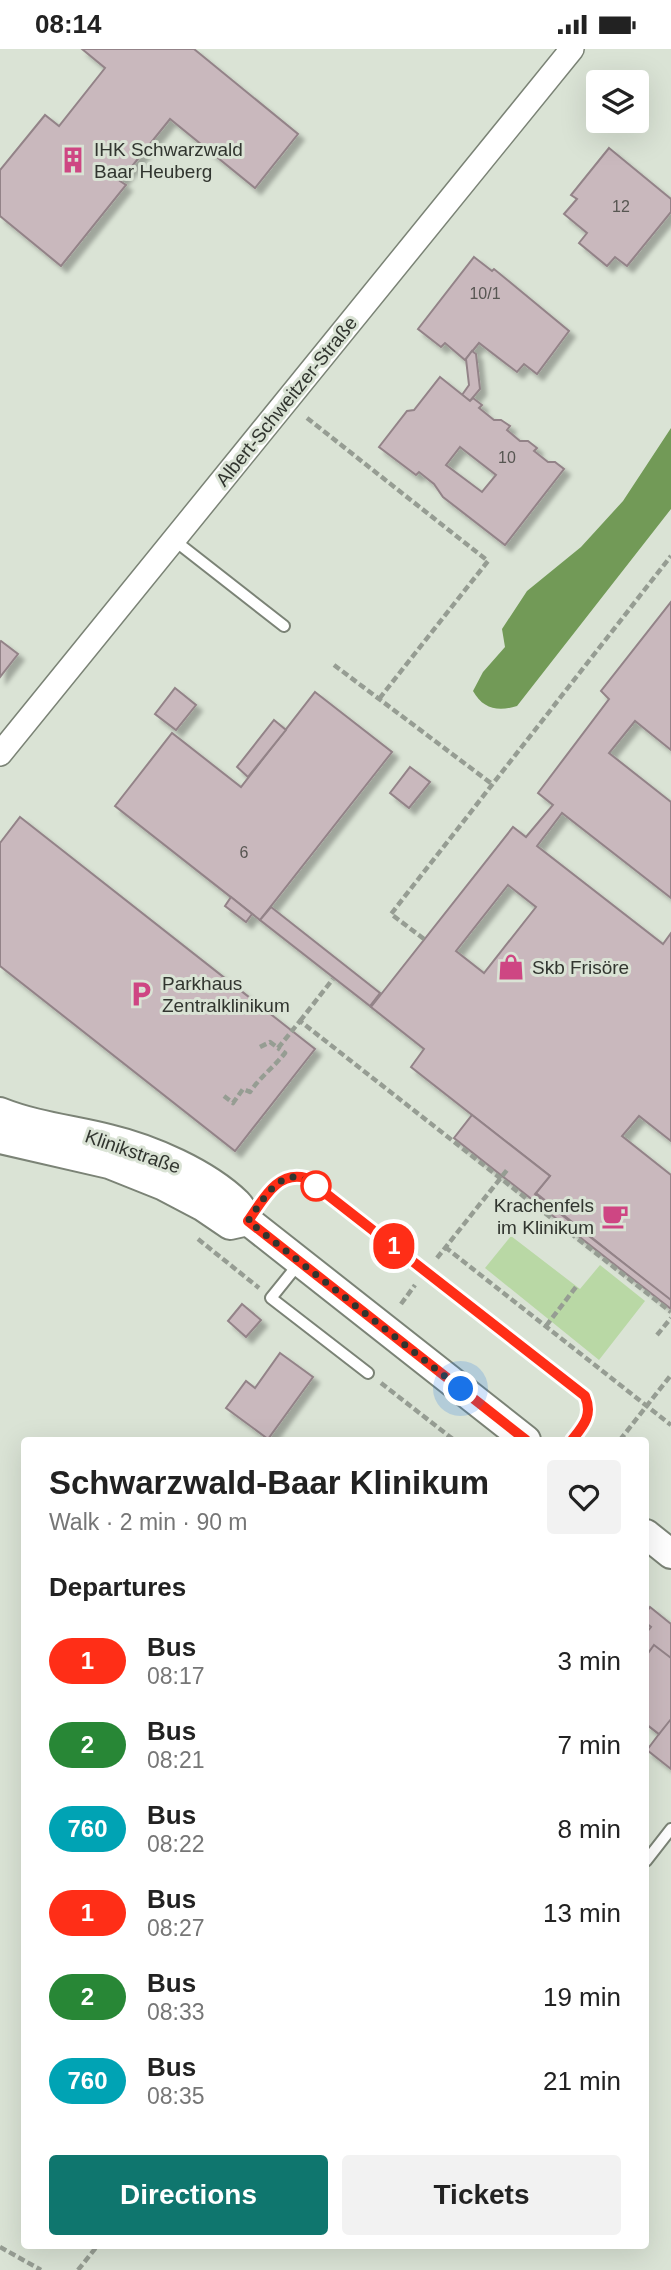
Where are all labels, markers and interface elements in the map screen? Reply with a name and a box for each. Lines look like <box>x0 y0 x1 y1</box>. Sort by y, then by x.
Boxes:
text: 08:14 <box>35 9 102 39</box>
map controls <box>586 70 649 133</box>
button: layers <box>586 70 649 133</box>
place label: IHK Schwarzwald Baar Heuberg <box>94 139 243 182</box>
building icon: IHK Schwarzwald Baar Heuberg <box>58 145 88 175</box>
house number: 12 <box>612 198 630 215</box>
house number: 10/1 <box>469 285 501 302</box>
street label: Albert-Schweitzer-Straße <box>211 312 361 490</box>
house number: 10 <box>498 449 516 466</box>
house number: 6 <box>240 844 249 861</box>
shop icon: Skb Frisöre <box>496 952 526 982</box>
place label: Skb Frisöre <box>532 957 629 978</box>
place label: Parkhaus Zentralklinikum <box>162 973 290 1016</box>
parking icon: Parkhaus Zentralklinikum <box>126 979 156 1009</box>
street label: Klinikstraße <box>82 1125 183 1178</box>
unlabelled marker <box>301 1171 331 1201</box>
place label: Krachenfels im Klinikum <box>494 1195 594 1238</box>
cafe icon: Krachenfels im Klinikum <box>600 1201 630 1231</box>
line badge: 1 <box>371 1223 417 1269</box>
text: 1 <box>387 1232 401 1259</box>
your location <box>443 1371 478 1406</box>
button: heart <box>547 1460 621 1534</box>
text: Schwarzwald-Baar Klinikum <box>49 1464 489 1501</box>
text: Walk · 2 min · 90 m <box>49 1509 248 1535</box>
text: Departures <box>49 1572 186 1602</box>
text: Bus <box>147 1632 196 1662</box>
text: 3 min <box>557 1646 621 1676</box>
text: 1 <box>81 1647 94 1674</box>
text: 08:17 <box>147 1663 205 1689</box>
text: Bus <box>147 1716 196 1746</box>
text: 7 min <box>557 1730 621 1760</box>
text: 2 <box>81 1731 94 1758</box>
text: 08:21 <box>147 1747 205 1773</box>
text: Bus <box>147 1800 196 1830</box>
text: 8 min <box>557 1814 621 1844</box>
text: 760 <box>67 1815 108 1842</box>
text: 08:22 <box>147 1831 205 1857</box>
text: Bus <box>147 1884 196 1914</box>
text: 13 min <box>543 1898 621 1928</box>
text: 1 <box>81 1899 94 1926</box>
text: 08:27 <box>147 1915 205 1941</box>
text: Bus <box>147 1968 196 1998</box>
text: 19 min <box>543 1982 621 2012</box>
text: 2 <box>81 1983 94 2010</box>
text: 08:33 <box>147 1999 205 2025</box>
text: Bus <box>147 2052 196 2082</box>
text: 21 min <box>543 2066 621 2096</box>
text: 760 <box>67 2067 108 2094</box>
text: 08:35 <box>147 2083 205 2109</box>
button: Directions <box>49 2155 328 2235</box>
button: Tickets <box>342 2155 621 2235</box>

